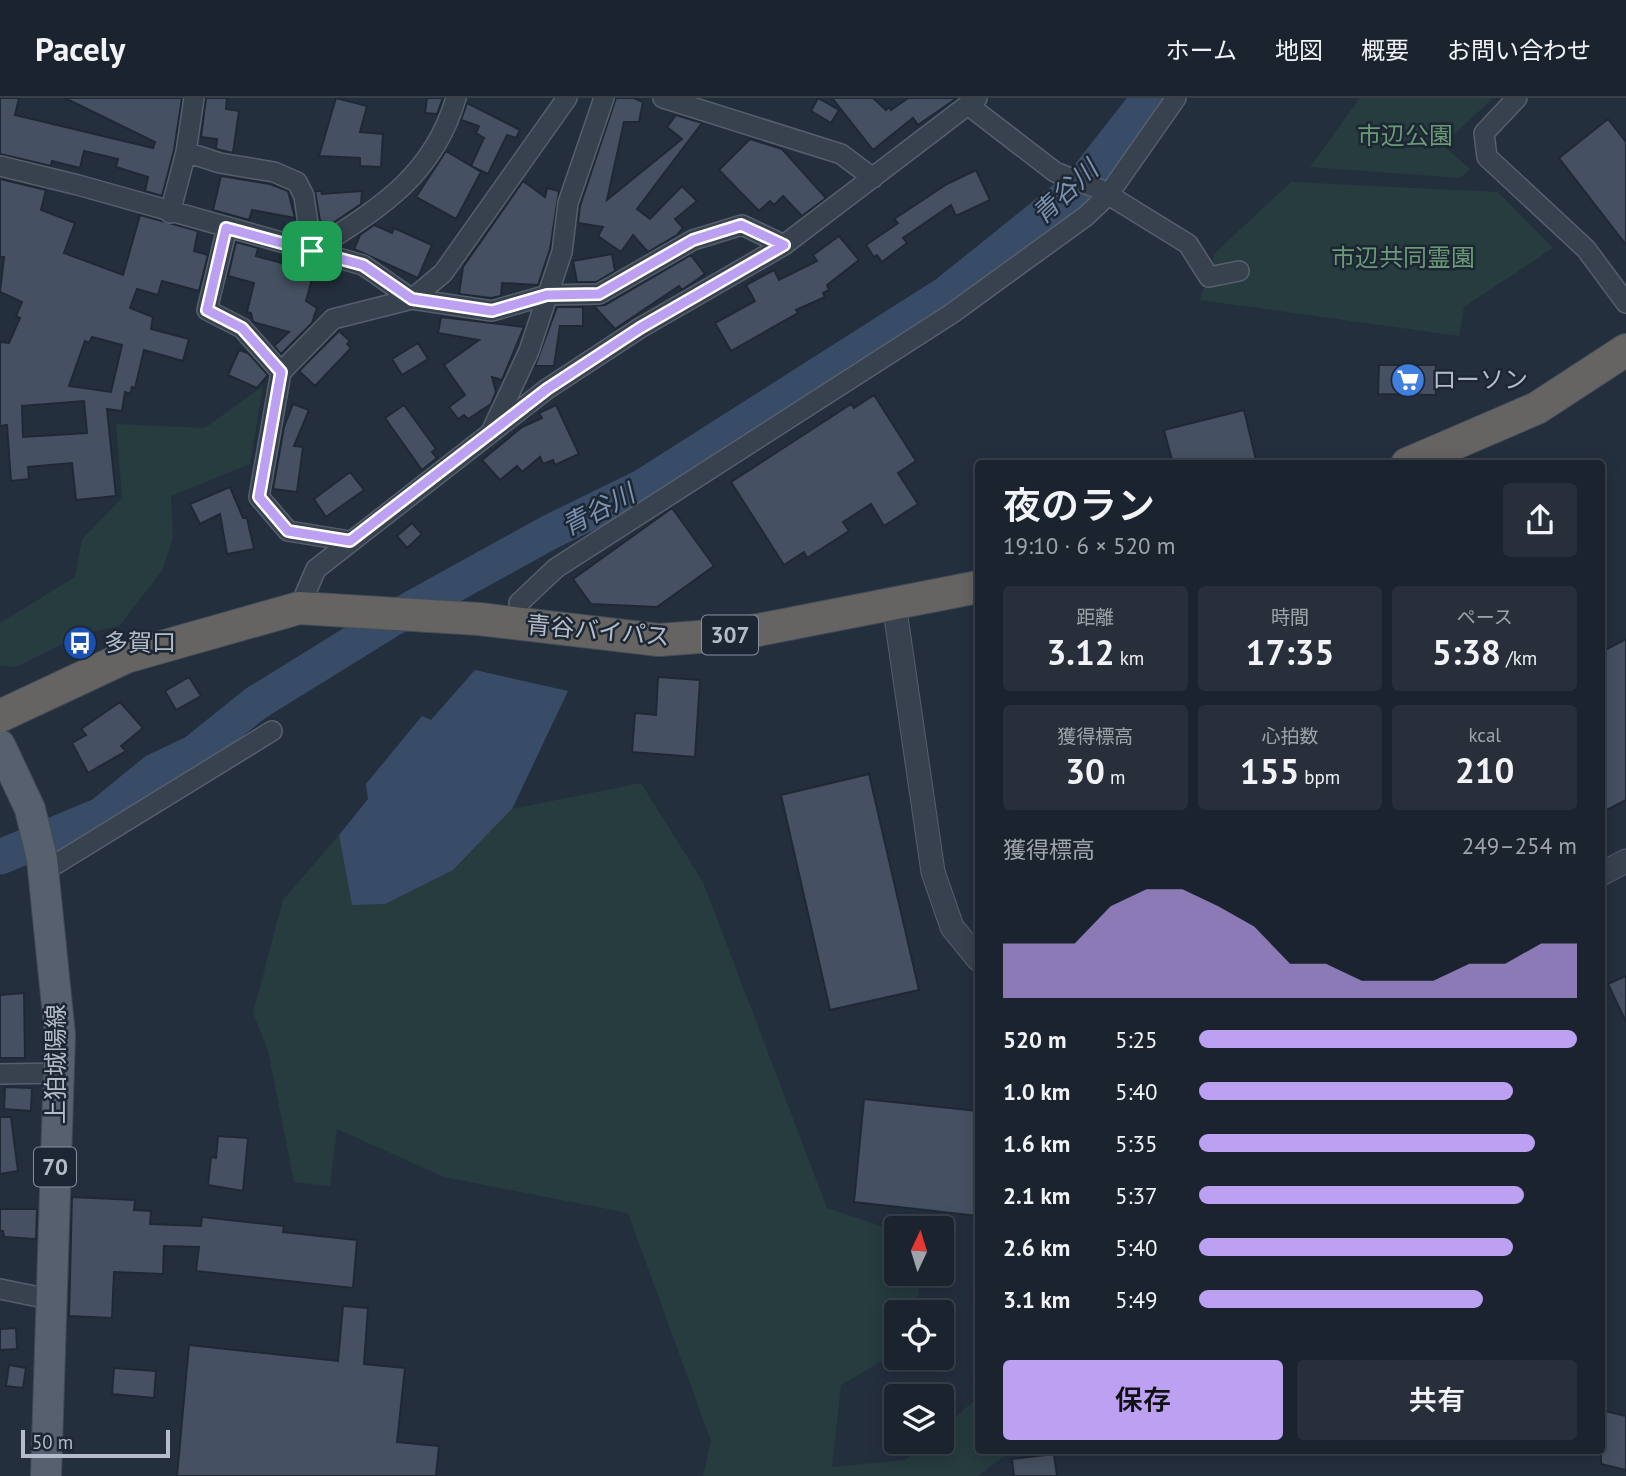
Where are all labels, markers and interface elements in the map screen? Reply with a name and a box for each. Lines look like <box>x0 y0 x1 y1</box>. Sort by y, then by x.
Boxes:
text: Pacely <box>35 27 125 70</box>
text: ホーム <box>1166 35 1237 66</box>
text: 地図 <box>1275 35 1323 66</box>
text: 概要 <box>1361 35 1409 66</box>
text: お問い合わせ <box>1447 35 1591 66</box>
park label: 市辺公園 <box>1357 120 1453 151</box>
water label: 青谷川 <box>1025 151 1107 230</box>
pin <box>282 221 342 281</box>
icon: arrive <box>293 232 331 270</box>
park label: 市辺共同霊園 <box>1331 242 1475 273</box>
supermarket icon: ローソン <box>1389 361 1427 399</box>
place label: ローソン <box>1432 364 1528 395</box>
water label: 青谷川 <box>556 475 643 542</box>
text: 夜のラン <box>1003 480 1155 529</box>
button: share <box>1503 483 1577 557</box>
text: 19:10 · 6 × 520 m <box>1003 531 1175 560</box>
text: 距離 <box>1076 605 1114 629</box>
text: 時間 <box>1271 605 1309 629</box>
text: ペース <box>1457 605 1513 629</box>
street label: 青谷バイパス <box>525 609 671 652</box>
road number: 307 <box>702 615 758 654</box>
bus stop icon: 多賀口 <box>61 624 99 662</box>
place label: 多賀口 <box>104 627 176 658</box>
text: 3.12 <box>1046 629 1115 675</box>
text: 17:35 <box>1246 629 1334 675</box>
text: 5:38 <box>1432 629 1501 675</box>
text: km <box>1115 646 1144 670</box>
text: /km <box>1501 646 1537 670</box>
text: kcal <box>1468 723 1501 747</box>
text: 獲得標高 <box>1057 724 1133 748</box>
text: 心拍数 <box>1261 724 1319 748</box>
text: 210 <box>1455 747 1514 793</box>
text: 30 <box>1065 748 1105 794</box>
text: 155 <box>1240 748 1299 794</box>
text: m <box>1105 765 1125 789</box>
text: bpm <box>1299 765 1340 789</box>
text: 249–254 m <box>1462 831 1577 860</box>
text: 獲得標高 <box>1003 835 1095 864</box>
street label: 上狛城陽線 <box>40 1004 71 1124</box>
text: 520 m <box>1003 1025 1066 1054</box>
text: 5:25 <box>1115 1025 1158 1054</box>
text: 1.0 km <box>1003 1077 1070 1106</box>
text: 5:40 <box>1115 1077 1158 1106</box>
text: 1.6 km <box>1003 1129 1070 1158</box>
text: 5:35 <box>1115 1129 1158 1158</box>
road number: 70 <box>34 1148 76 1186</box>
text: 2.1 km <box>1003 1181 1070 1210</box>
text: 5:37 <box>1115 1181 1158 1210</box>
north arrow <box>884 1216 954 1286</box>
map controls <box>884 1216 954 1454</box>
text: 2.6 km <box>1003 1233 1070 1262</box>
text: 5:40 <box>1115 1233 1158 1262</box>
text: 3.1 km <box>1003 1285 1070 1314</box>
text: 5:49 <box>1115 1285 1158 1314</box>
button: locate <box>884 1300 954 1370</box>
button: 保存 <box>1003 1360 1283 1440</box>
button: 共有 <box>1297 1360 1577 1440</box>
button: layers <box>884 1384 954 1454</box>
scale bar <box>21 1427 170 1459</box>
text: 50 m <box>32 1430 73 1454</box>

